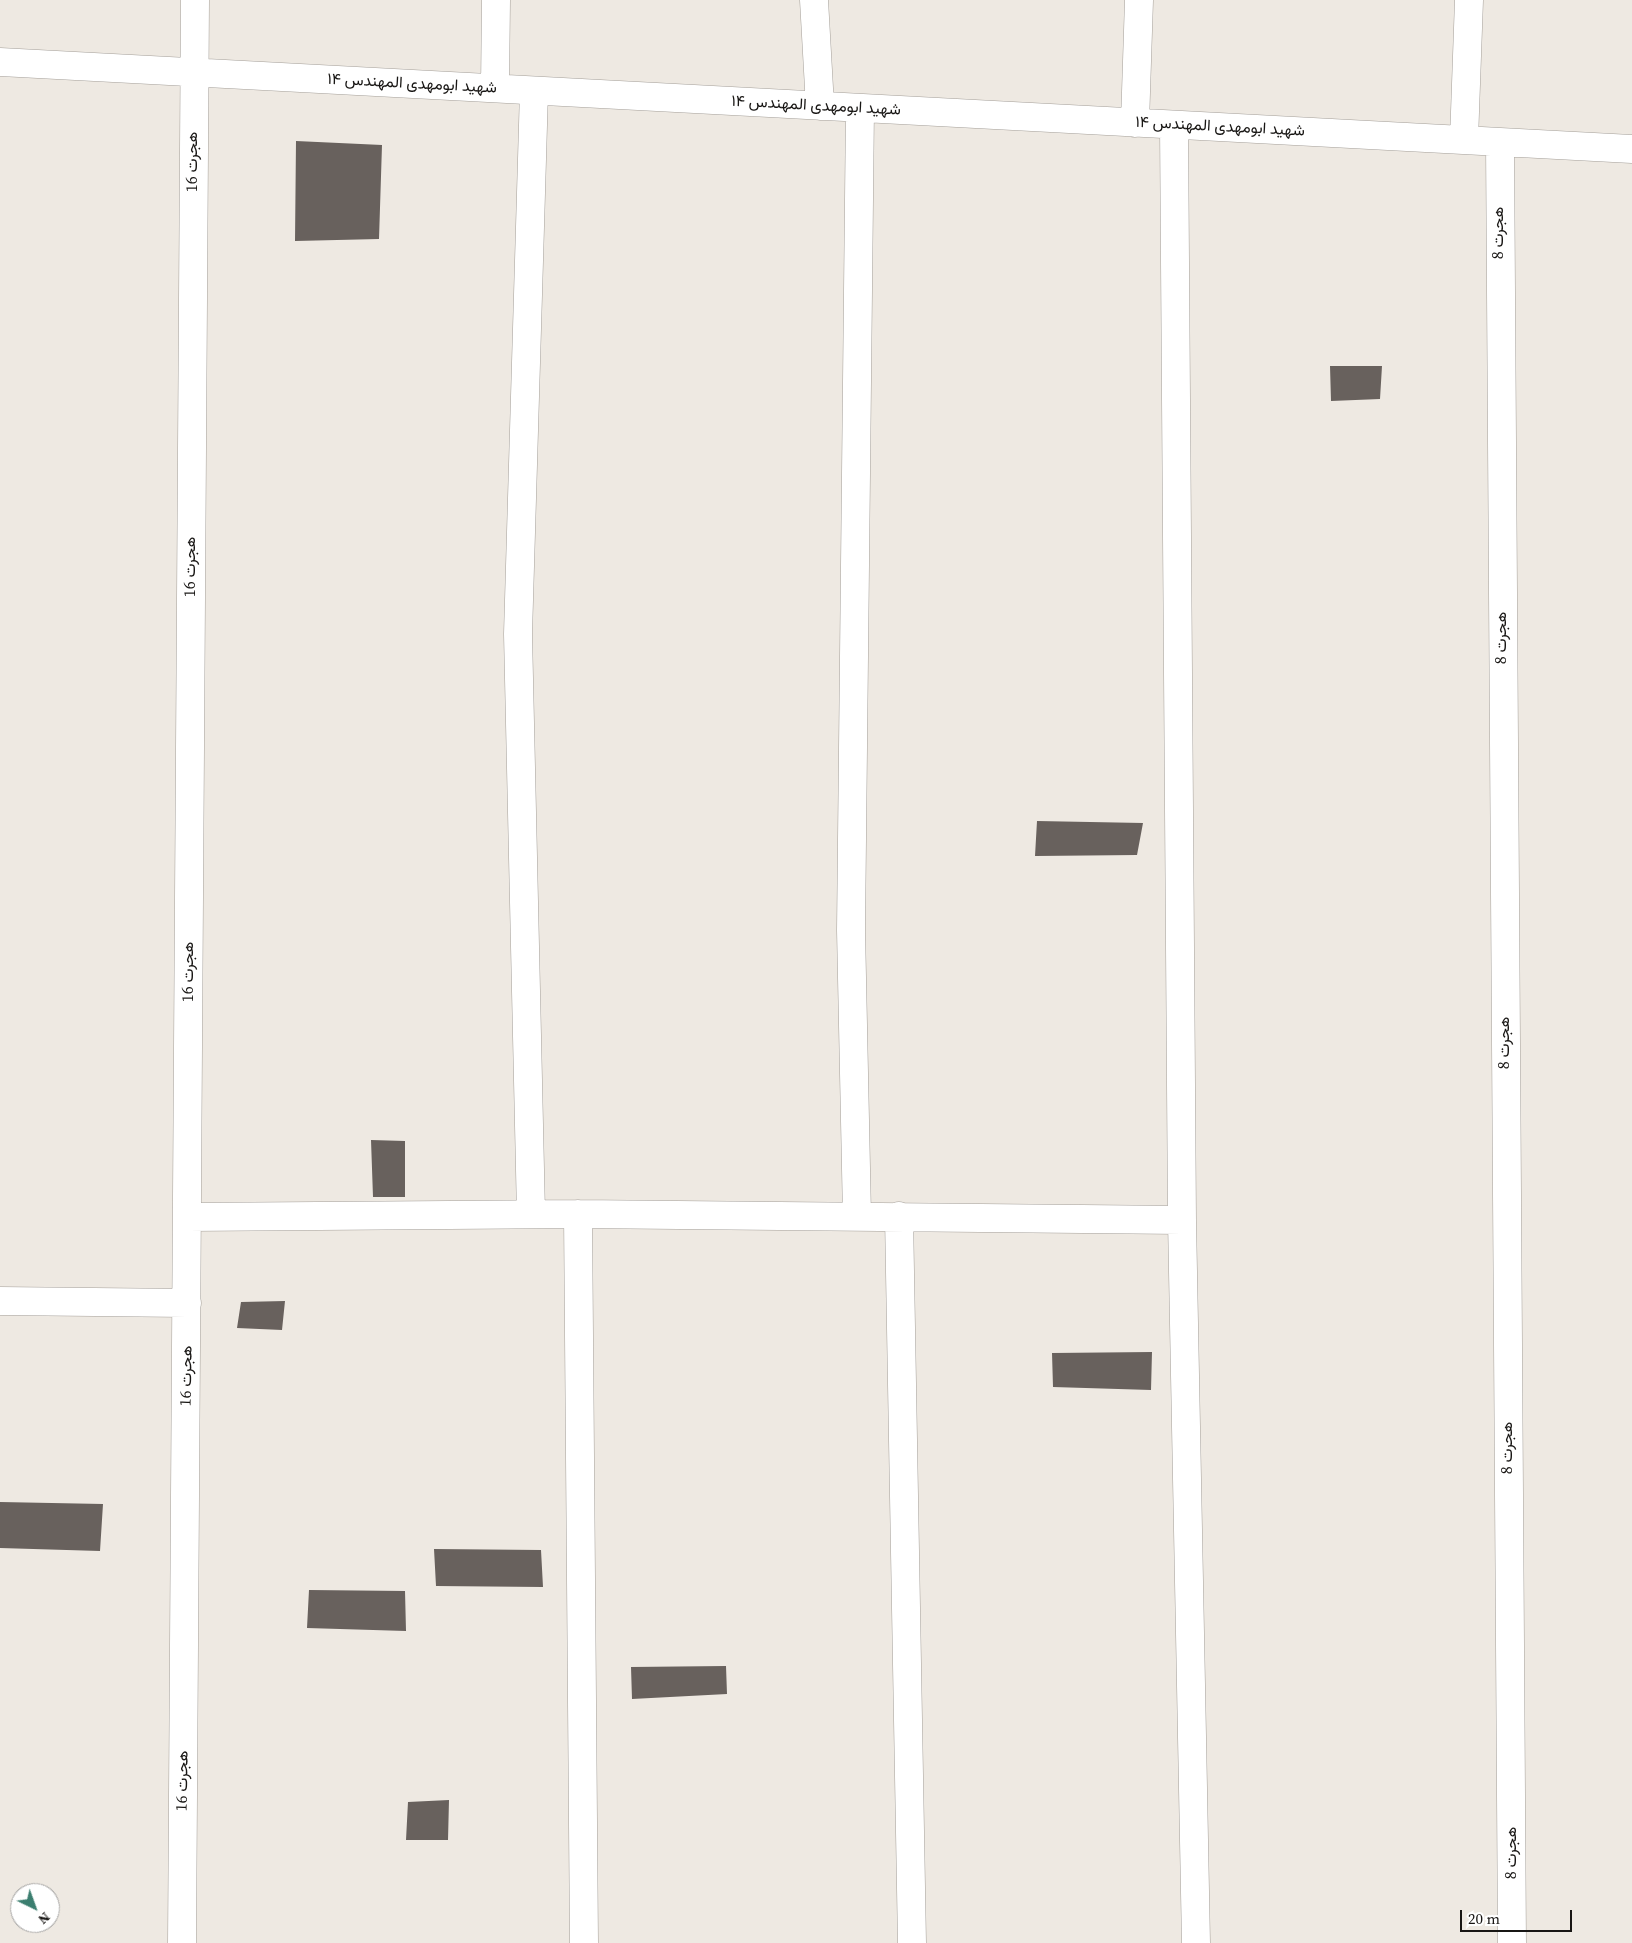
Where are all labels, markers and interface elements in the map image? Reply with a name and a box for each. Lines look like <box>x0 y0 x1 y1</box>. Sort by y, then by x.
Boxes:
street label: شهید ابومهدی المهندس ۱۴ <box>327 70 497 98</box>
street label: شهید ابومهدی المهندس ۱۴ <box>731 92 901 120</box>
street label: شهید ابومهدی المهندس ۱۴ <box>1135 113 1305 141</box>
street label: هجرت 16 <box>183 132 203 192</box>
street label: هجرت 8 <box>1489 207 1509 259</box>
street label: هجرت 16 <box>181 537 201 597</box>
street label: هجرت 8 <box>1492 612 1512 664</box>
street label: هجرت 16 <box>179 942 199 1002</box>
street label: هجرت 8 <box>1495 1017 1515 1069</box>
street label: هجرت 16 <box>177 1346 197 1406</box>
street label: هجرت 8 <box>1498 1422 1518 1474</box>
street label: هجرت 16 <box>173 1751 193 1811</box>
street label: هجرت 8 <box>1502 1827 1522 1879</box>
north arrow <box>10 1883 60 1933</box>
scale bar <box>1462 1900 1574 1932</box>
text: N <box>34 1908 55 1929</box>
text: 20 m <box>1468 1908 1500 1929</box>

